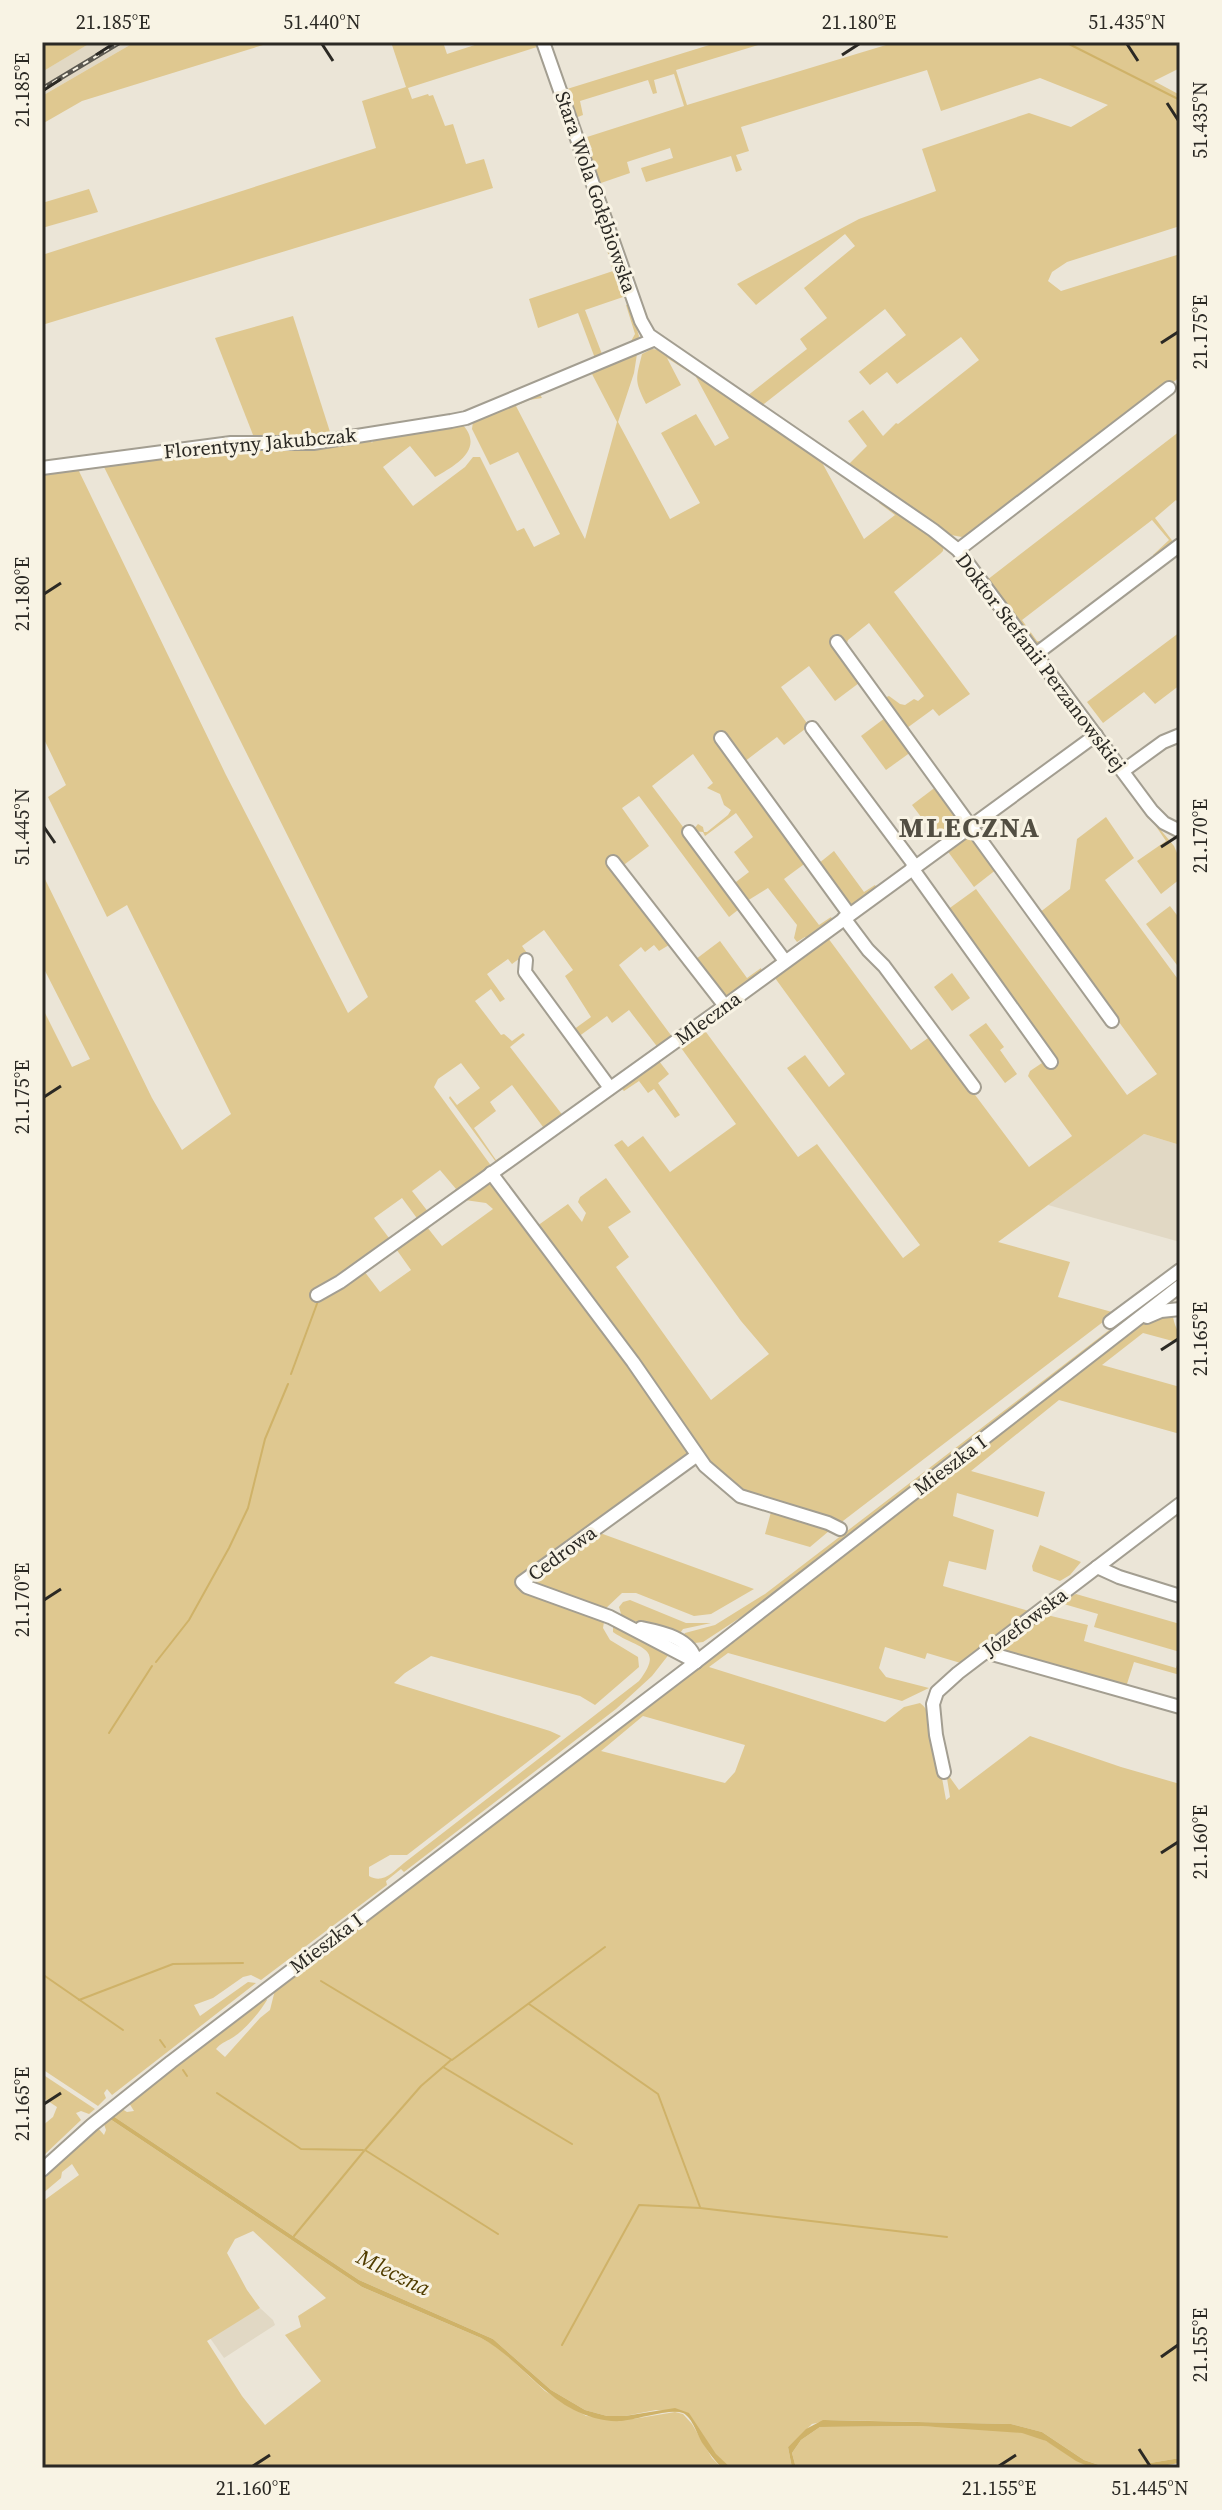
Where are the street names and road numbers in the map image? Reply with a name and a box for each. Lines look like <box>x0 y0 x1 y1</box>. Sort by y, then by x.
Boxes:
street label: Stara Wola Gołębiowska <box>548 87 644 297</box>
street label: Florentyny Jakubczak <box>162 421 358 465</box>
street label: Doktor Stefanii Perzanowskiej <box>949 547 1133 777</box>
street label: Mleczna <box>669 984 747 1051</box>
street label: Mieszka I <box>908 1428 992 1502</box>
street label: Cedrowa <box>522 1518 603 1587</box>
street label: Józefowska <box>976 1580 1074 1664</box>
street label: Mieszka I <box>284 1906 368 1980</box>

